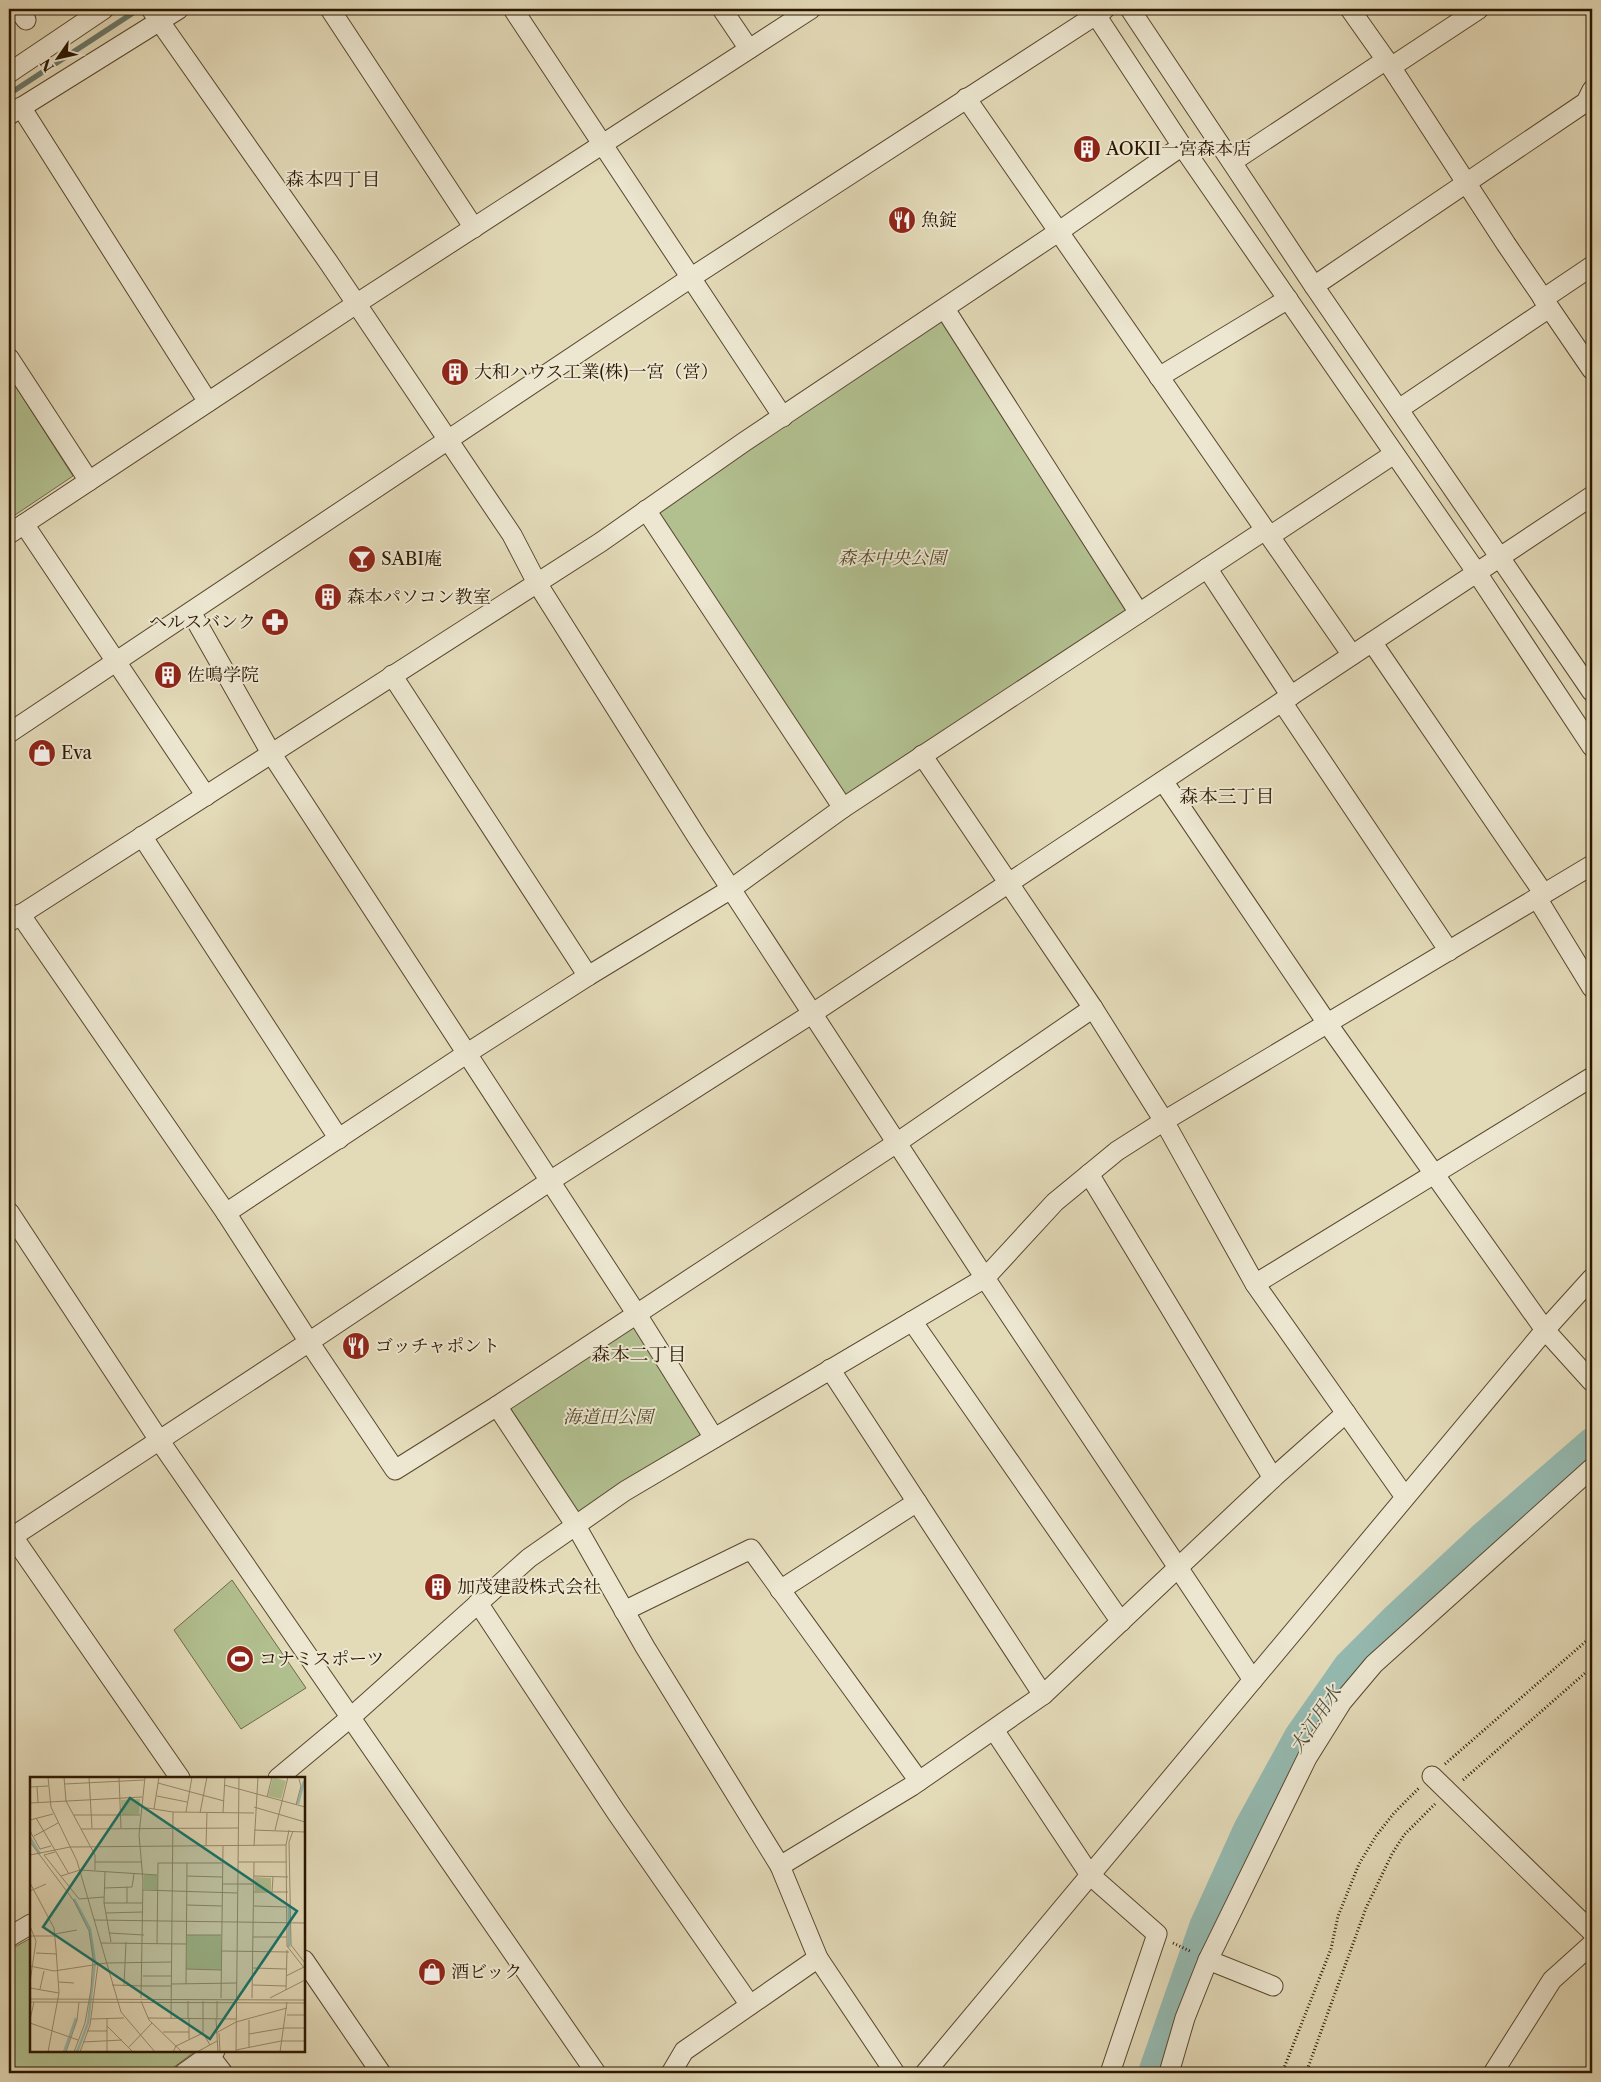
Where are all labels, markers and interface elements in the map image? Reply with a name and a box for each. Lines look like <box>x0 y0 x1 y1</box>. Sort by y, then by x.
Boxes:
north arrow <box>32 32 82 82</box>
text: N <box>36 55 58 75</box>
building icon: AOKII一宮森本店 <box>1072 134 1102 164</box>
place label: AOKII一宮森本店 <box>1105 138 1251 160</box>
district label: 森本四丁目 <box>285 168 381 191</box>
restaurant icon: 魚錠 <box>887 205 917 235</box>
place label: 魚錠 <box>921 209 957 231</box>
building icon: 大和ハウス工業(株)一宮（営） <box>440 357 470 387</box>
place label: 大和ハウス工業(株)一宮（営） <box>474 361 718 383</box>
bar icon: SABI庵 <box>347 544 377 574</box>
park label: 森本中央公園 <box>838 547 949 569</box>
place label: SABI庵 <box>381 548 442 570</box>
building icon: 森本パソコン教室 <box>313 582 343 612</box>
place label: 森本パソコン教室 <box>347 586 491 608</box>
pharmacy icon: ヘルスバンク <box>260 607 290 637</box>
place label: ヘルスバンク <box>149 611 256 633</box>
building icon: 佐鳴学院 <box>153 660 183 690</box>
place label: 佐鳴学院 <box>187 664 259 686</box>
shop icon: Eva <box>27 738 57 768</box>
place label: Eva <box>61 742 93 764</box>
district label: 森本三丁目 <box>1179 785 1275 808</box>
restaurant icon: ゴッチャポント <box>341 1331 371 1361</box>
place label: ゴッチャポント <box>375 1335 500 1357</box>
district label: 森本二丁目 <box>591 1343 687 1366</box>
park label: 海道田公園 <box>563 1406 656 1428</box>
building icon: 加茂建設株式会社 <box>423 1572 453 1602</box>
place label: 加茂建設株式会社 <box>457 1576 601 1598</box>
sports icon: コナミスポーツ <box>225 1644 255 1674</box>
place label: コナミスポーツ <box>259 1648 384 1670</box>
water label: 大江用水 <box>1285 1680 1347 1757</box>
inset map <box>30 1777 305 2052</box>
shop icon: 酒ビック <box>417 1957 447 1987</box>
place label: 酒ビック <box>451 1961 522 1983</box>

